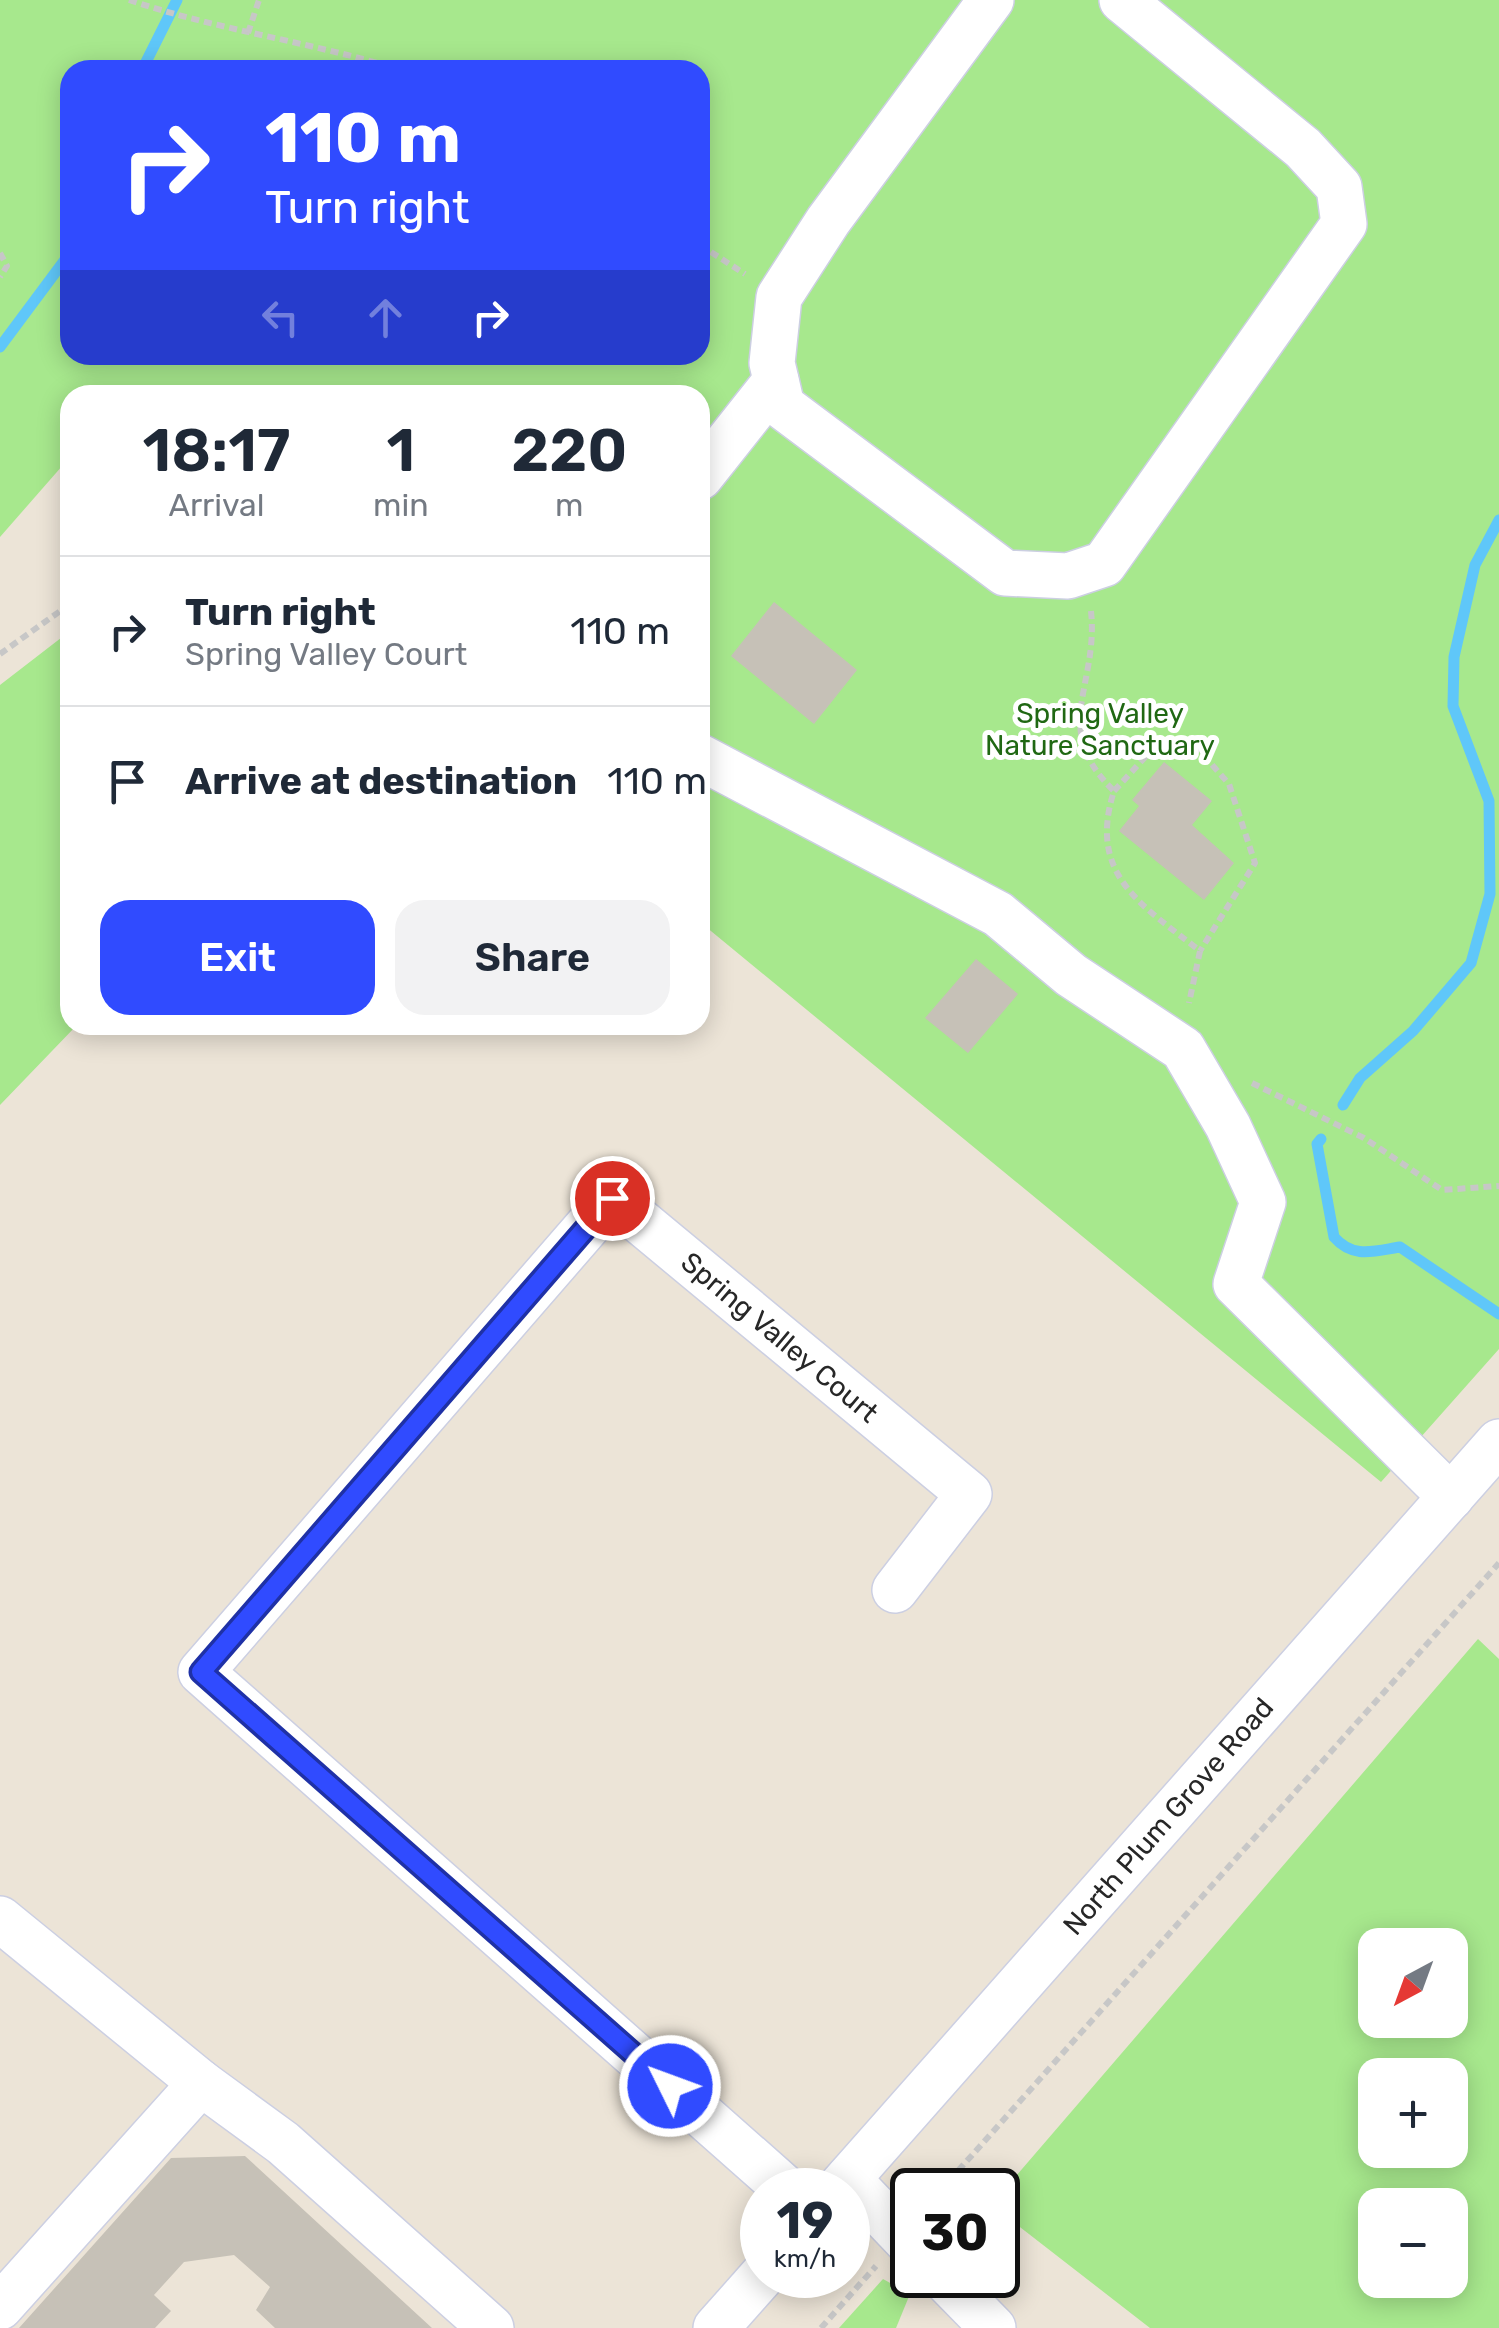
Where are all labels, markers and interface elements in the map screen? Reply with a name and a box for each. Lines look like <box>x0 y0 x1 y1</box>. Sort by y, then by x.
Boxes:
text: 110 m <box>265 97 461 180</box>
icon: right <box>100 100 230 230</box>
text: Turn right <box>265 181 469 234</box>
icon: left <box>253 290 308 345</box>
icon: ahead <box>358 290 413 345</box>
icon: right <box>463 290 518 345</box>
text: 18:17 <box>143 415 290 486</box>
text: 1 <box>386 415 415 486</box>
text: 220 <box>511 415 627 486</box>
text: Arrival <box>169 486 265 524</box>
text: min <box>373 486 429 524</box>
text: m <box>555 486 584 524</box>
text: Turn right <box>185 589 376 635</box>
icon: right <box>100 604 155 659</box>
text: 110 m <box>570 608 670 654</box>
text: Spring Valley Court <box>185 635 467 673</box>
park label: Spring Valley Nature Sanctuary <box>985 697 1215 762</box>
icon: arrive <box>100 754 155 809</box>
text: Arrive at destination <box>185 758 577 804</box>
text: 110 m <box>607 758 707 804</box>
button: Exit <box>100 900 375 1015</box>
button: Share <box>395 900 670 1015</box>
pin <box>570 1156 655 1241</box>
icon: arrive <box>585 1171 640 1226</box>
street label: Spring Valley Court <box>674 1245 885 1429</box>
street label: North Plum Grove Road <box>1056 1691 1280 1942</box>
north arrow <box>1358 1928 1468 2038</box>
map controls <box>1358 1928 1468 2298</box>
position arrow <box>618 2034 722 2138</box>
button: + <box>1358 2058 1468 2168</box>
speed limit sign: 30 <box>890 2168 1020 2298</box>
button: − <box>1358 2188 1468 2298</box>
text: 19 <box>777 2191 833 2251</box>
text: km/h <box>774 2244 836 2273</box>

